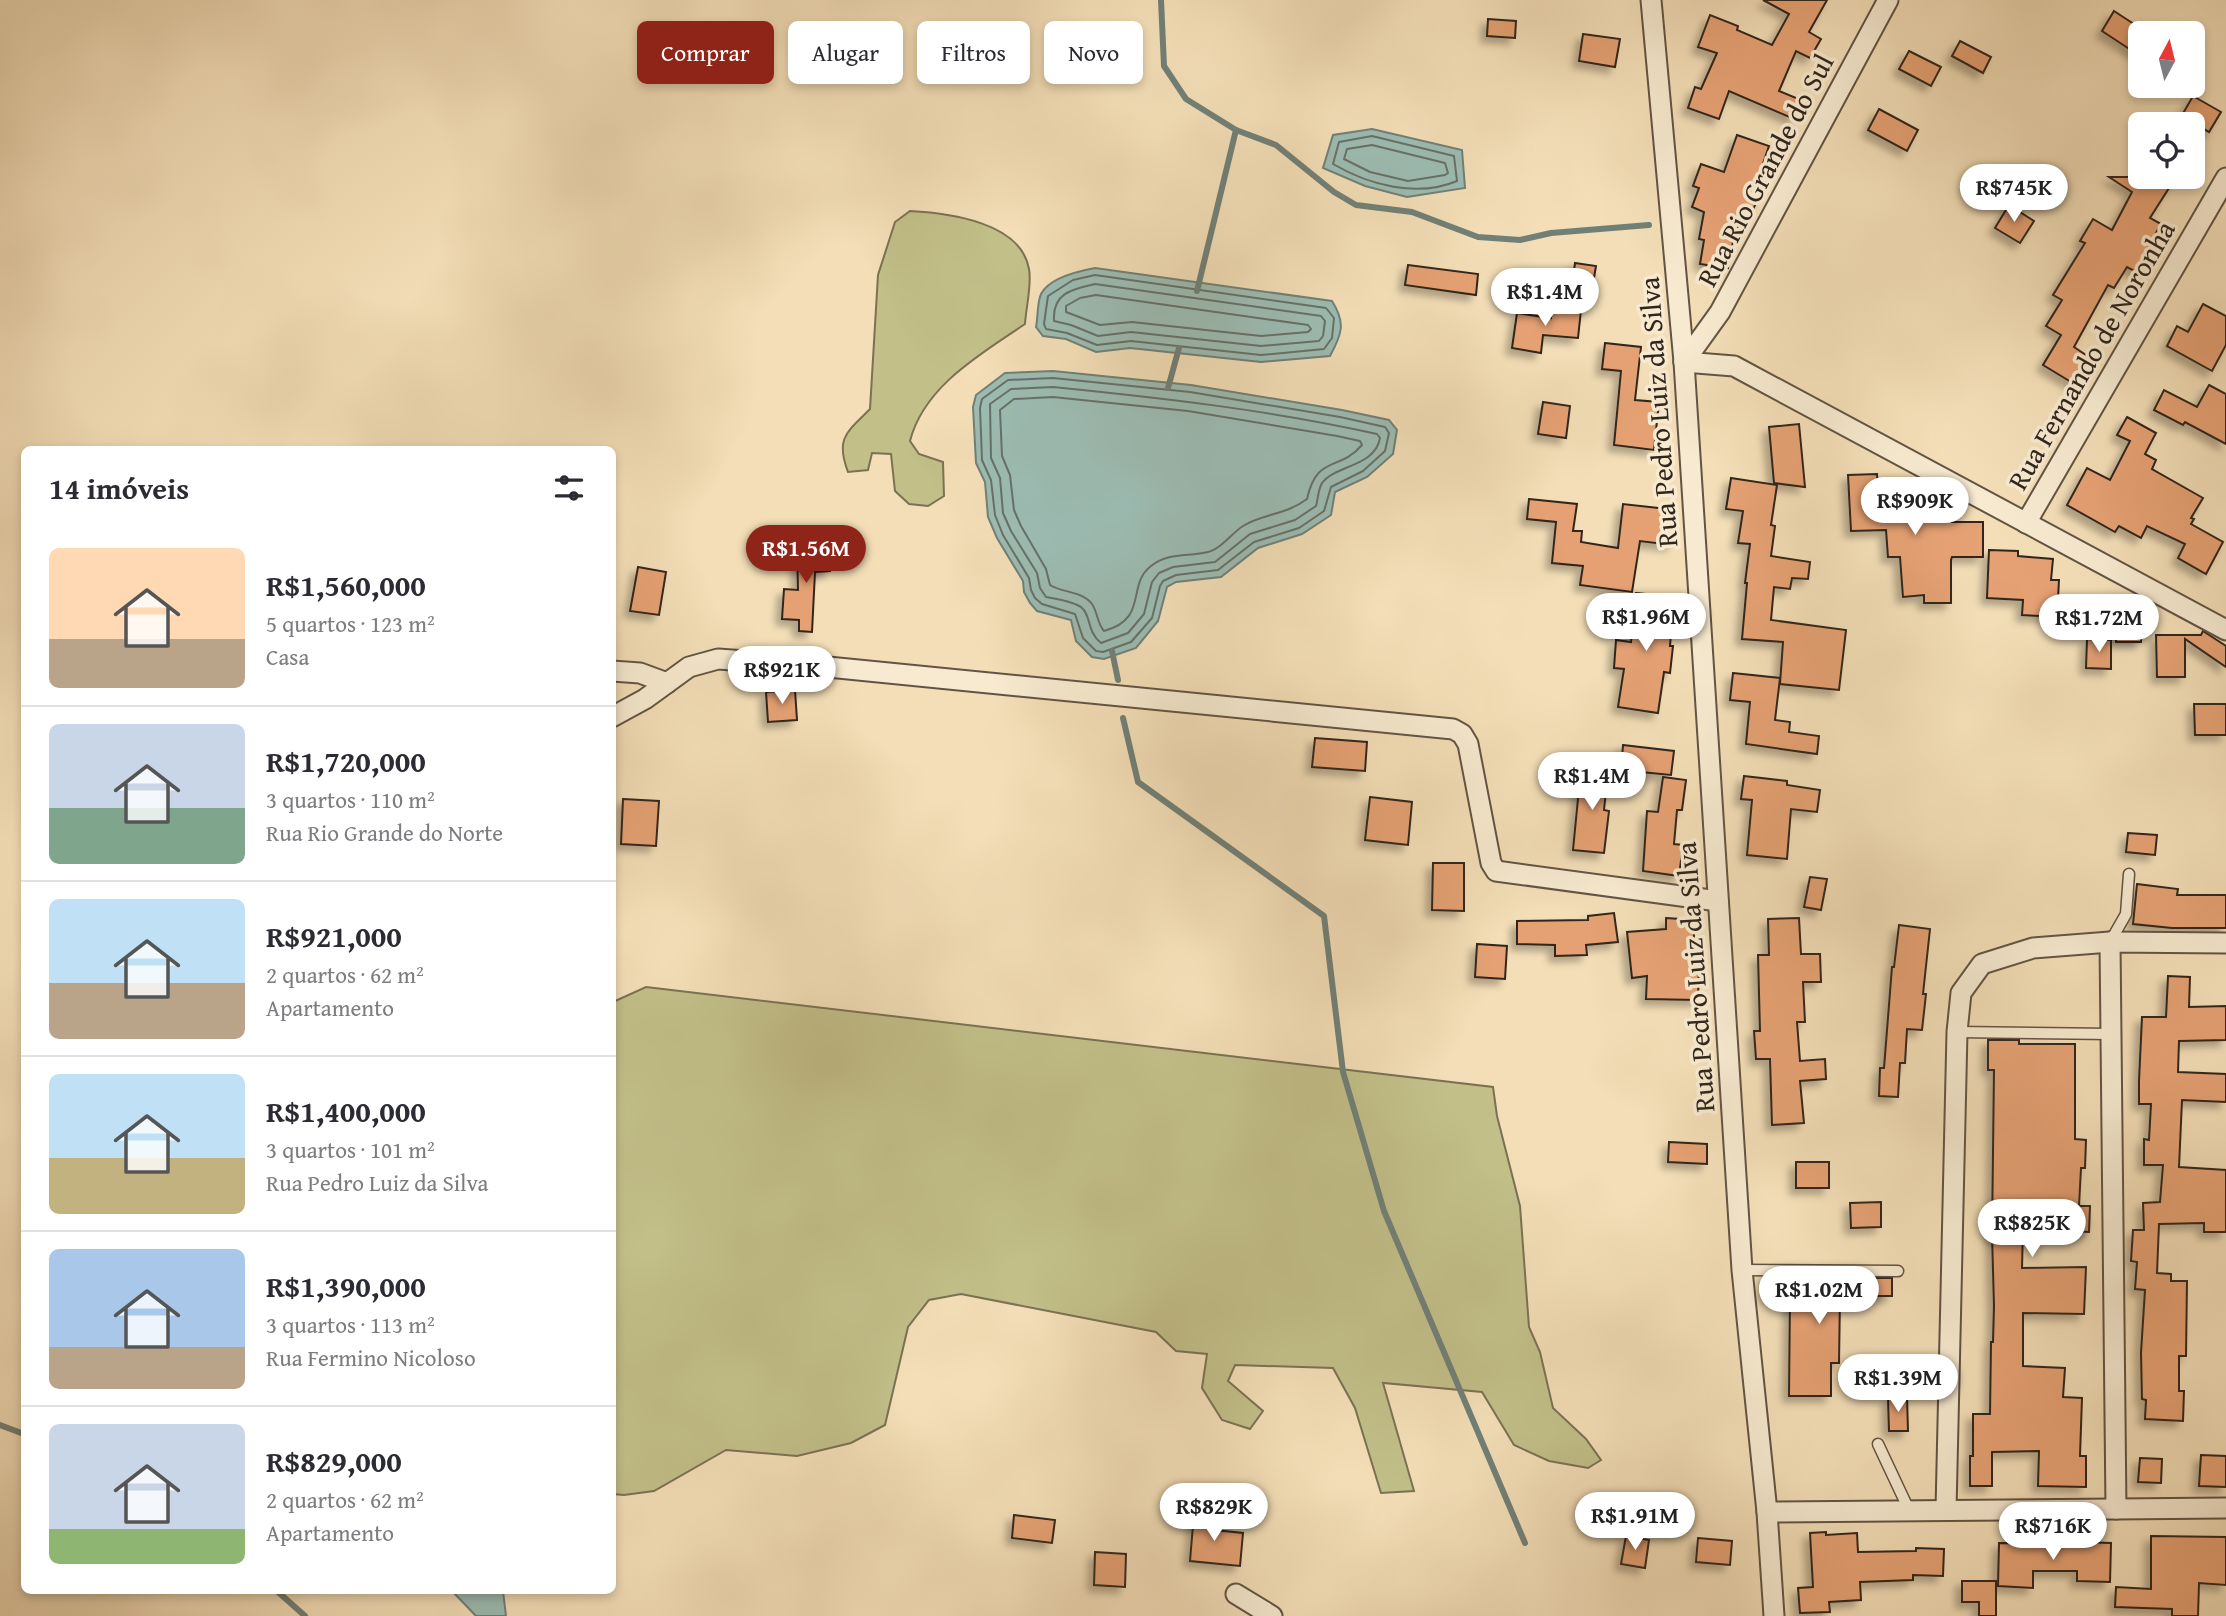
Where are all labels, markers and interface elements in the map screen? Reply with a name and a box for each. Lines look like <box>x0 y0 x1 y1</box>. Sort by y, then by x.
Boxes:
chip: Comprar <box>637 21 774 84</box>
chip: Alugar <box>788 21 903 84</box>
chip: Filtros <box>917 21 1030 84</box>
chip: Novo <box>1044 21 1143 84</box>
north arrow <box>2128 21 2205 98</box>
map controls <box>2128 21 2205 189</box>
street label: Rua Rio Grande do Sul <box>1686 46 1843 293</box>
button: locate <box>2128 112 2205 189</box>
pin: R$745K <box>1957 164 2071 224</box>
text: R$745K <box>1976 170 2052 203</box>
street label: Rua Fernando de Noronha <box>1997 212 2185 497</box>
pin: R$1.4M <box>1488 268 1602 328</box>
text: R$1.4M <box>1507 274 1583 307</box>
street label: Rua Pedro Luiz da Silva <box>1628 275 1687 549</box>
text: 14 imóveis <box>49 466 189 510</box>
icon: filters <box>550 469 588 507</box>
pin: R$909K <box>1858 477 1972 537</box>
text: R$909K <box>1877 483 1953 516</box>
pin: R$1.56M <box>741 526 871 585</box>
text: R$1.56M <box>762 531 850 564</box>
text: R$1,560,000 <box>266 563 426 607</box>
icon: home <box>105 576 189 660</box>
pin: R$1.96M <box>1581 594 1711 653</box>
pin: R$1.72M <box>2034 594 2164 654</box>
text: R$1.96M <box>1602 599 1690 632</box>
text: R$1.72M <box>2055 600 2143 633</box>
text: 5 quartos · 123 m² <box>266 607 435 640</box>
text: Casa <box>266 640 309 673</box>
pin: R$921K <box>725 646 839 706</box>
text: R$921K <box>744 652 820 685</box>
text: R$1,720,000 <box>266 739 426 783</box>
icon: home <box>105 752 189 836</box>
pin: R$1.4M <box>1535 752 1649 812</box>
text: R$1.4M <box>1554 758 1630 791</box>
text: 3 quartos · 110 m² <box>266 783 435 816</box>
text: Rua Rio Grande do Norte <box>266 816 503 849</box>
street label: Rua Pedro Luiz da Silva <box>1665 840 1724 1114</box>
text: R$921,000 <box>266 914 402 958</box>
icon: home <box>105 927 189 1011</box>
text: 2 quartos · 62 m² <box>266 958 424 991</box>
text: Apartamento <box>266 991 394 1024</box>
text: R$1,400,000 <box>266 1089 426 1133</box>
icon: home <box>105 1102 189 1186</box>
text: 3 quartos · 101 m² <box>266 1133 435 1166</box>
text: Rua Pedro Luiz da Silva <box>266 1166 488 1199</box>
pin: R$825K <box>1975 1200 2089 1259</box>
text: R$825K <box>1994 1205 2070 1238</box>
text: R$1,390,000 <box>266 1264 426 1308</box>
pin: R$1.02M <box>1754 1266 1884 1326</box>
text: R$1.02M <box>1775 1272 1863 1305</box>
icon: home <box>105 1277 189 1361</box>
text: 3 quartos · 113 m² <box>266 1308 435 1341</box>
text: Rua Fermino Nicoloso <box>266 1341 476 1374</box>
pin: R$1.39M <box>1833 1354 1963 1414</box>
text: R$1.39M <box>1854 1360 1942 1393</box>
text: R$829,000 <box>266 1439 402 1483</box>
icon: home <box>105 1452 189 1536</box>
text: 2 quartos · 62 m² <box>266 1483 424 1516</box>
pin: R$829K <box>1157 1484 1271 1543</box>
text: R$829K <box>1176 1489 1252 1522</box>
pin: R$1.91M <box>1570 1492 1700 1552</box>
text: R$1.91M <box>1591 1498 1679 1531</box>
pin: R$716K <box>1996 1502 2110 1562</box>
text: R$716K <box>2015 1508 2091 1541</box>
text: Apartamento <box>266 1516 394 1549</box>

